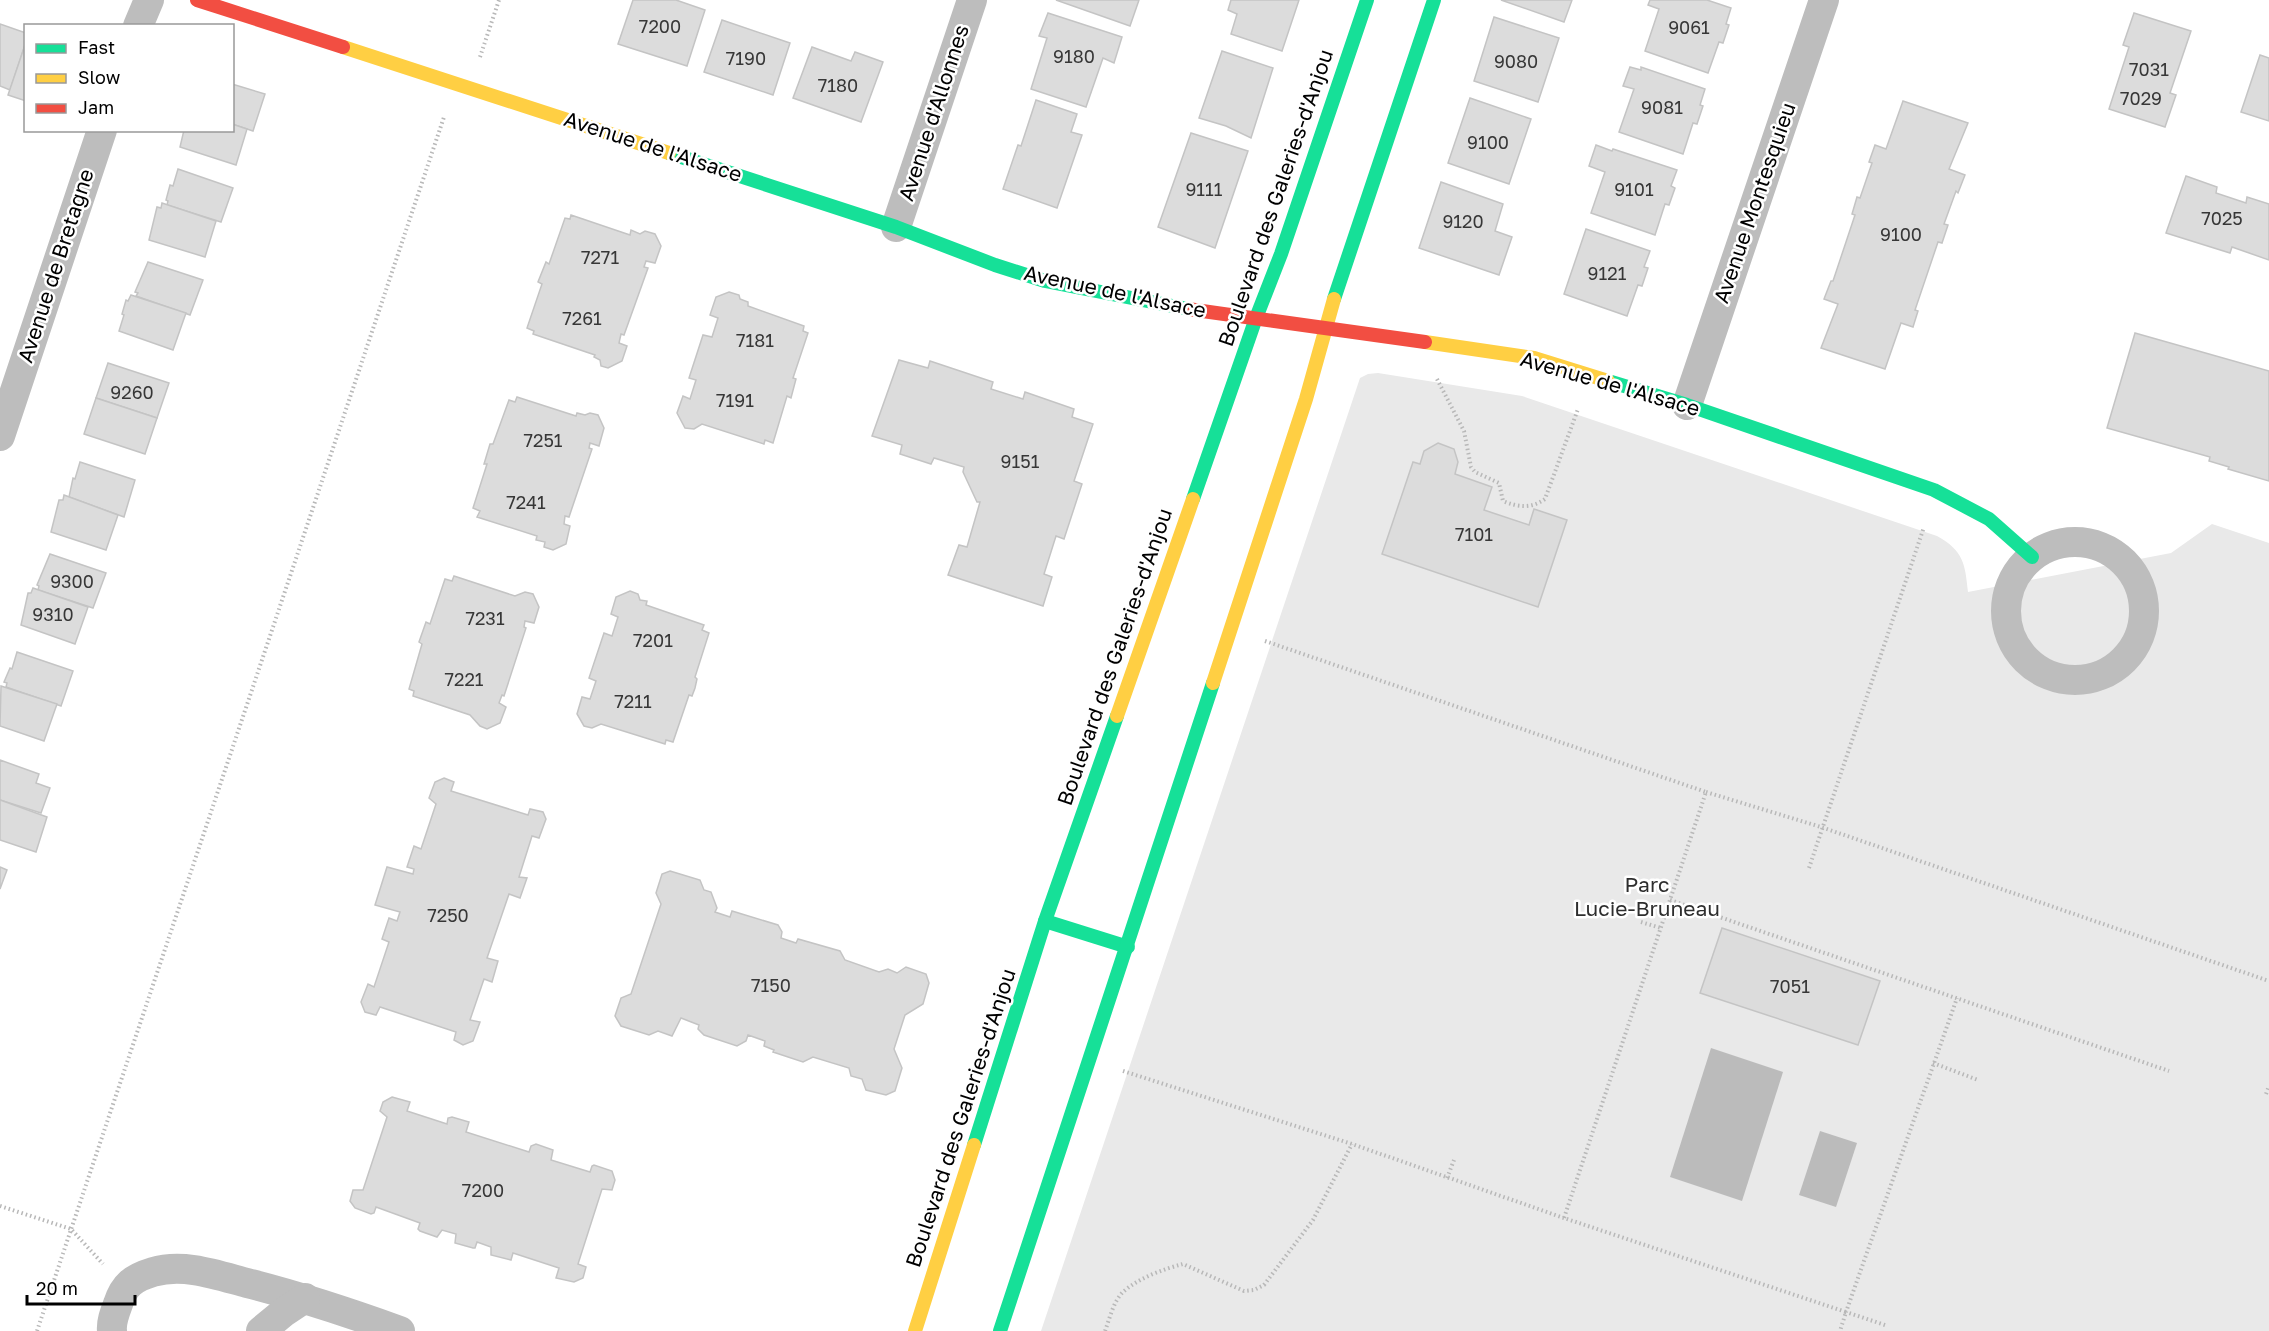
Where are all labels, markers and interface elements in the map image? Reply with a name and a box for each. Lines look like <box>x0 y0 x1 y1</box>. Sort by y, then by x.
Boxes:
house number: 7200 <box>639 15 681 37</box>
house number: 9061 <box>1668 16 1710 38</box>
street label: Avenue d'Allonnes <box>892 21 974 204</box>
legend <box>24 24 234 132</box>
text: Fast <box>78 36 115 58</box>
house number: 9180 <box>1053 45 1095 67</box>
street label: Boulevard des Galeries-d'Anjou <box>1212 46 1338 350</box>
house number: 7190 <box>726 47 766 69</box>
house number: 9080 <box>1494 50 1538 72</box>
house number: 7031 <box>2129 58 2169 80</box>
text: Slow <box>78 66 121 88</box>
house number: 7180 <box>818 74 858 96</box>
house number: 7029 <box>2120 87 2162 109</box>
text: Jam <box>78 96 114 118</box>
house number: 9081 <box>1641 96 1683 118</box>
street label: Avenue Montesquieu <box>1707 99 1801 306</box>
street label: Avenue de l'Alsace <box>561 105 746 187</box>
house number: 9100 <box>1467 131 1509 153</box>
street label: Avenue de Bretagne <box>11 166 99 366</box>
house number: 9111 <box>1185 178 1223 200</box>
house number: 9101 <box>1614 178 1654 200</box>
house number: 7025 <box>2201 207 2243 229</box>
house number: 9120 <box>1442 210 1484 232</box>
house number: 9100 <box>1880 223 1922 245</box>
house number: 7271 <box>581 246 619 268</box>
street label: Avenue de l'Alsace <box>1022 259 1209 323</box>
house number: 9121 <box>1588 262 1627 284</box>
house number: 7261 <box>562 307 602 329</box>
house number: 7181 <box>736 329 774 351</box>
street label: Avenue de l'Alsace <box>1518 345 1703 421</box>
house number: 9260 <box>110 381 154 403</box>
house number: 7191 <box>716 389 754 411</box>
house number: 7251 <box>523 429 563 451</box>
house number: 9151 <box>1001 450 1040 472</box>
house number: 7241 <box>506 491 546 513</box>
street label: Boulevard des Galeries-d'Anjou <box>1051 505 1177 809</box>
house number: 7101 <box>1455 523 1493 545</box>
house number: 9300 <box>50 570 94 592</box>
house number: 9310 <box>32 603 74 625</box>
house number: 7231 <box>465 607 505 629</box>
house number: 7201 <box>633 629 673 651</box>
house number: 7221 <box>444 668 484 690</box>
house number: 7211 <box>614 690 652 712</box>
park label: Parc Lucie-Bruneau <box>1574 871 1720 921</box>
house number: 7250 <box>427 904 469 926</box>
street label: Boulevard des Galeries-d'Anjou <box>899 965 1021 1270</box>
house number: 7150 <box>751 974 791 996</box>
house number: 7051 <box>1770 975 1810 997</box>
house number: 7200 <box>462 1179 504 1201</box>
scale bar <box>27 1268 135 1306</box>
text: 20 m <box>36 1277 78 1299</box>

